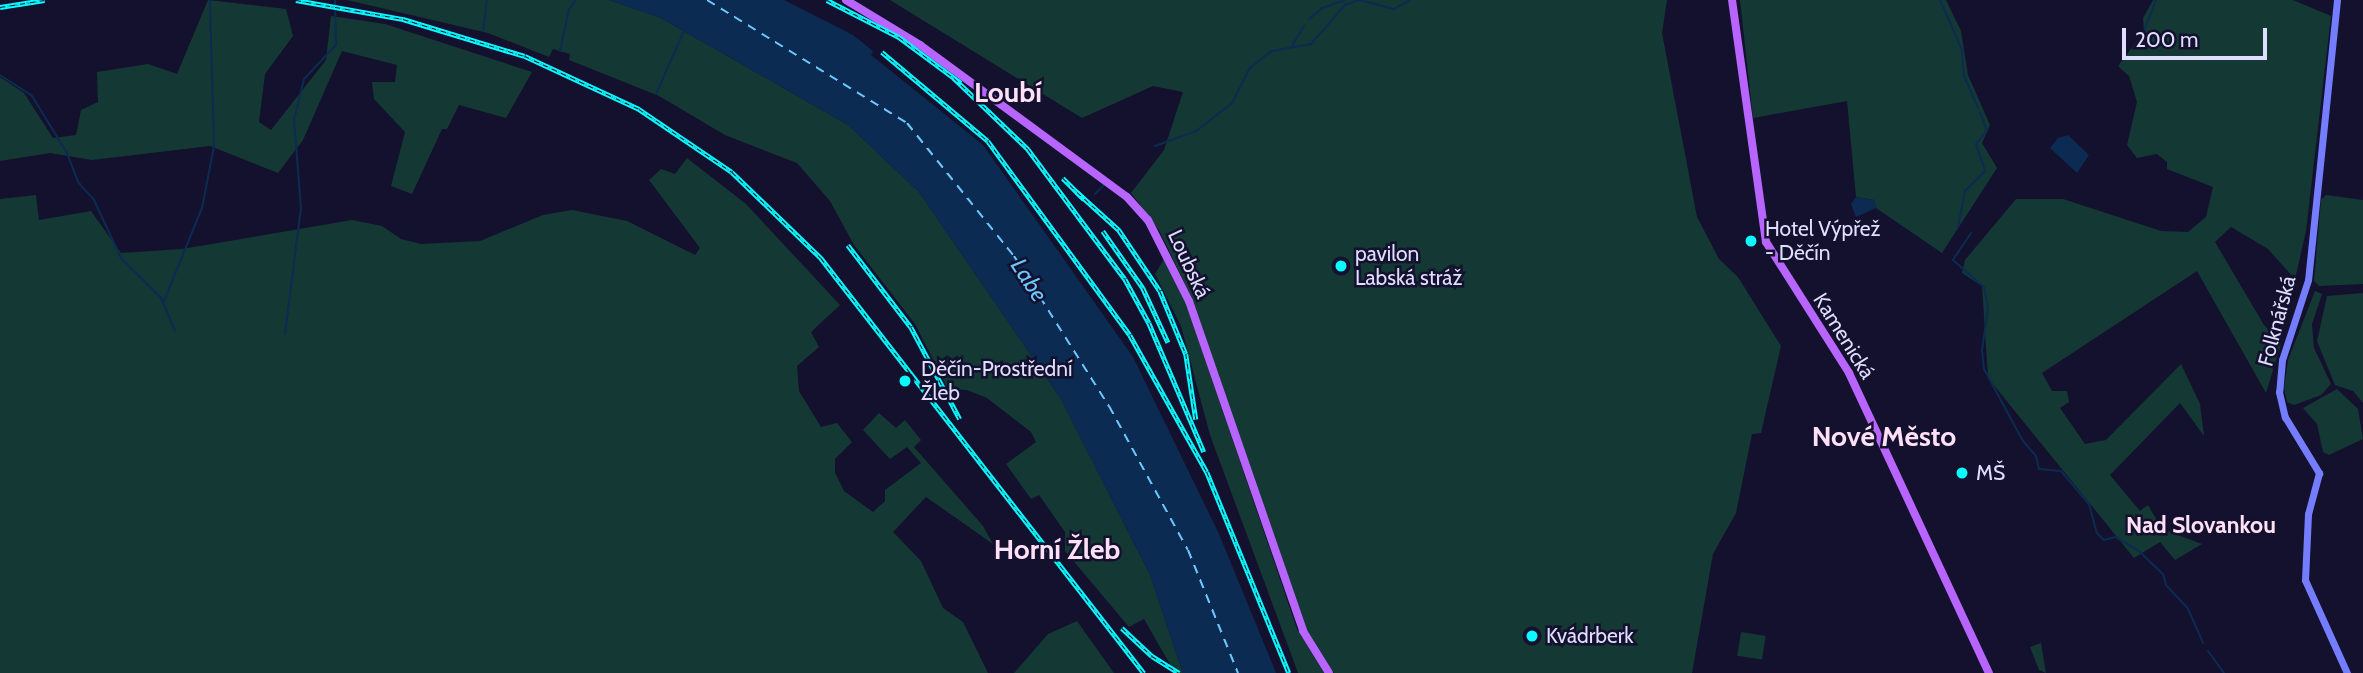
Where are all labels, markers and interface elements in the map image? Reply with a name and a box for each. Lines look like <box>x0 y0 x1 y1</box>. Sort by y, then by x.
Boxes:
scale bar <box>2125 14 2270 58</box>
text: 200 m <box>2135 27 2198 52</box>
district label: Loubí <box>974 75 1042 109</box>
place label: Hotel Výpřež - Děčín <box>1765 216 1880 266</box>
street label: Loubská <box>1162 226 1216 302</box>
marker: Hotel Výpřež - Děčín <box>1743 233 1759 249</box>
place label: pavilon Labská stráž <box>1355 241 1462 291</box>
water label: Labe <box>1005 253 1053 307</box>
marker: pavilon Labská stráž <box>1333 258 1349 274</box>
street label: Folknářská <box>2253 273 2301 369</box>
street label: Kamenická <box>1808 289 1880 383</box>
place label: Děčín-Prostřední Žleb <box>921 356 1072 406</box>
marker: Děčín-Prostřední Žleb <box>895 371 915 391</box>
district label: Nové Město <box>1812 419 1956 453</box>
place label: MŠ <box>1976 460 2005 486</box>
marker: MŠ <box>1954 465 1970 481</box>
district label: Nad Slovankou <box>2126 511 2276 539</box>
district label: Horní Žleb <box>994 532 1120 566</box>
place label: Kvádrberk <box>1546 623 1634 649</box>
marker: Kvádrberk <box>1524 628 1540 644</box>

